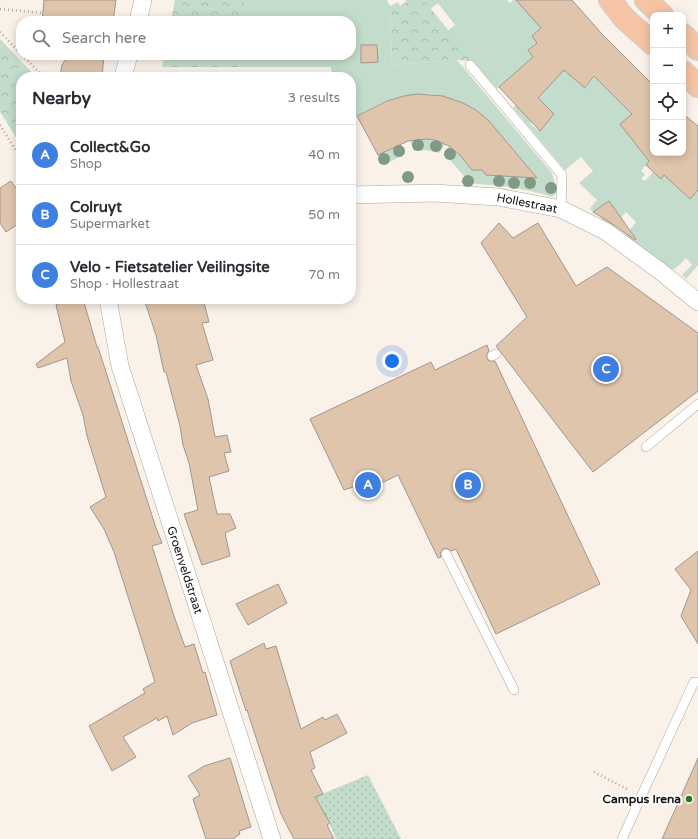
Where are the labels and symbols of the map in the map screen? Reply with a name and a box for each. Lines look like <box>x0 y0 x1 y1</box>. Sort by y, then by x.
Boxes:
street label: Hollestraat <box>495 190 559 216</box>
your location <box>382 351 402 371</box>
pin: C <box>593 354 619 384</box>
pin: A <box>355 470 381 500</box>
pin: B <box>455 470 481 500</box>
street label: Groenveldstraat <box>164 524 206 616</box>
place label: Campus Irena <box>603 792 681 807</box>
marker: Campus Irena <box>684 794 694 804</box>

